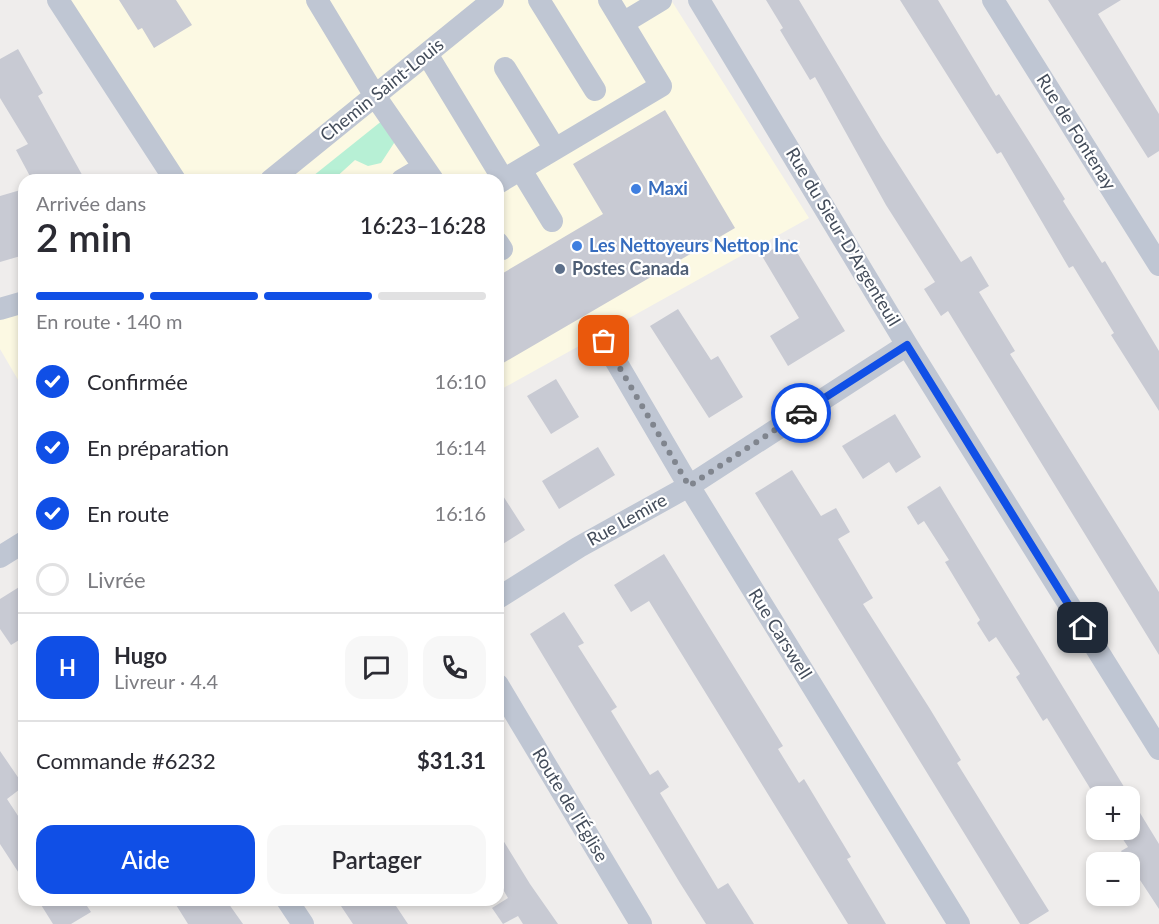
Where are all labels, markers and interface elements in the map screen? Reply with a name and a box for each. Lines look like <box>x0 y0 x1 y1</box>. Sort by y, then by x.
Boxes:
street label: Chemin Saint-Louis <box>315 33 448 146</box>
street label: Rue de Fontenay <box>1032 69 1122 194</box>
street label: Rue du Sieur-D'Argenteuil <box>782 143 906 330</box>
place label: Maxi <box>648 177 688 199</box>
marker: Maxi <box>629 182 643 196</box>
text: Arrivée dans <box>36 191 146 215</box>
text: 16:23–16:28 <box>360 212 486 239</box>
text: 2 min <box>36 214 132 260</box>
place label: Les Nettoyeurs Nettop Inc <box>589 234 798 256</box>
marker: Les Nettoyeurs Nettop Inc <box>570 239 584 253</box>
place label: Postes Canada <box>572 257 689 279</box>
marker: Postes Canada <box>553 262 567 276</box>
text: En route · 140 m <box>36 309 182 333</box>
pin <box>578 315 629 366</box>
icon: bag <box>587 324 620 357</box>
icon: check <box>36 365 69 398</box>
text: Confirmée <box>87 368 188 395</box>
text: 16:10 <box>435 369 486 393</box>
courier <box>771 383 831 443</box>
icon: car <box>785 397 818 430</box>
icon: check <box>36 431 69 464</box>
text: En préparation <box>87 434 229 461</box>
text: 16:14 <box>435 435 486 459</box>
street label: Rue Lemire <box>583 488 670 550</box>
icon: check <box>36 497 69 530</box>
text: En route <box>87 500 169 527</box>
text: 16:16 <box>435 501 486 525</box>
text: Livrée <box>87 566 146 593</box>
street label: Rue Carswell <box>744 584 817 683</box>
pin <box>1057 602 1108 653</box>
icon: home <box>1066 611 1099 644</box>
button: chat <box>345 636 408 699</box>
button: phone <box>423 636 486 699</box>
text: Hugo <box>114 642 167 669</box>
text: H <box>59 654 76 681</box>
text: Livreur · 4.4 <box>114 669 218 693</box>
street label: Route de l'Église <box>528 744 613 865</box>
text: Commande #6232 <box>36 747 216 774</box>
text: $31.31 <box>417 747 486 774</box>
map controls <box>1086 786 1140 906</box>
button: + <box>1086 786 1140 840</box>
button: Aide <box>36 825 255 894</box>
button: Partager <box>267 825 486 894</box>
button: − <box>1086 852 1140 906</box>

